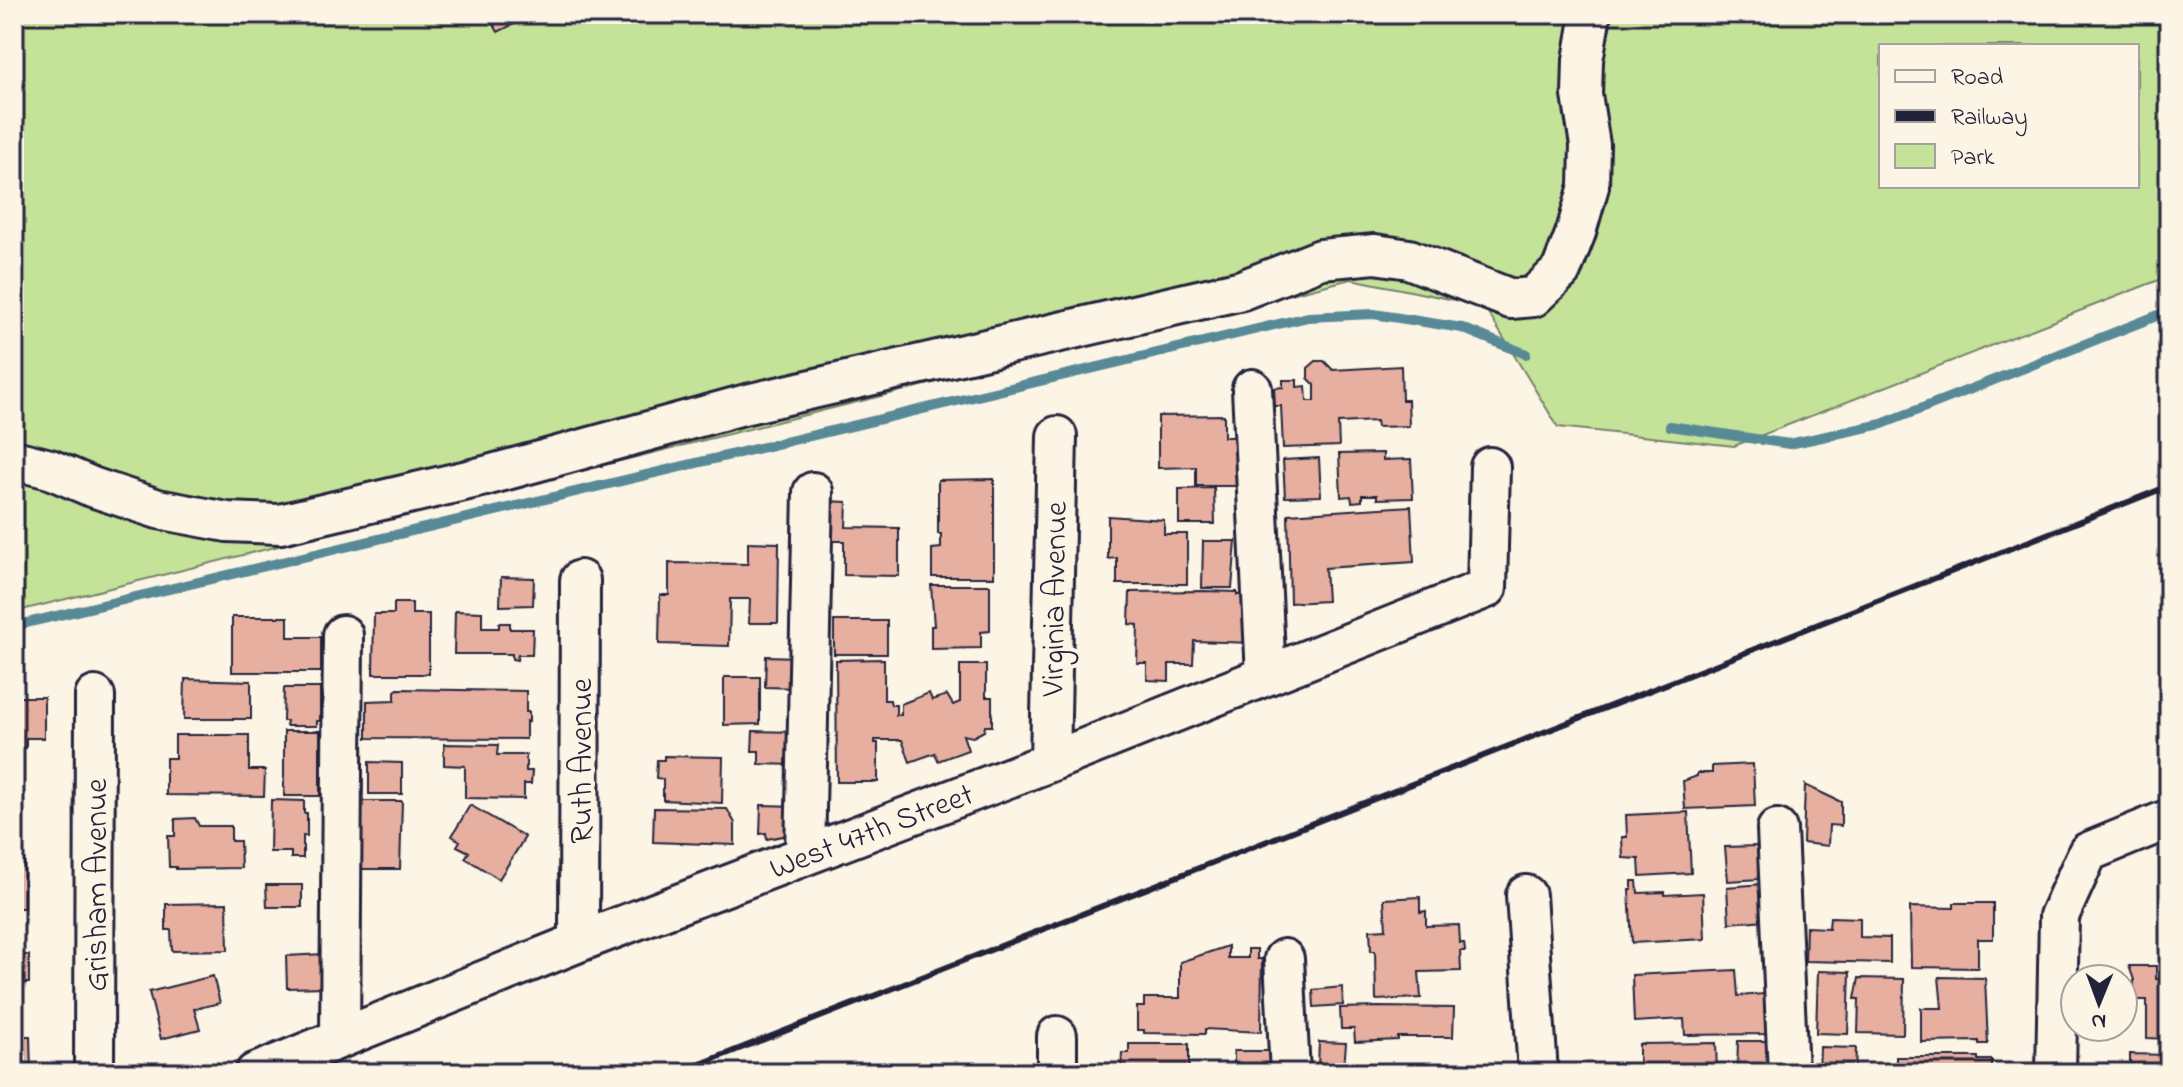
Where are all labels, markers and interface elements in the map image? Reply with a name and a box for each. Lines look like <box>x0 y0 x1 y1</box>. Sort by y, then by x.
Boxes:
legend <box>1879 44 2139 188</box>
text: Road <box>1951 61 2004 96</box>
text: Railway <box>1951 101 2028 137</box>
text: Park <box>1951 141 1995 176</box>
street label: Virginia Avenue <box>1031 501 1082 698</box>
street label: Ruth Avenue <box>560 678 607 844</box>
street label: West 47th Street <box>763 773 981 894</box>
street label: Grisham Avenue <box>75 778 122 992</box>
north arrow <box>2059 963 2139 1043</box>
text: N <box>2091 1004 2106 1036</box>

